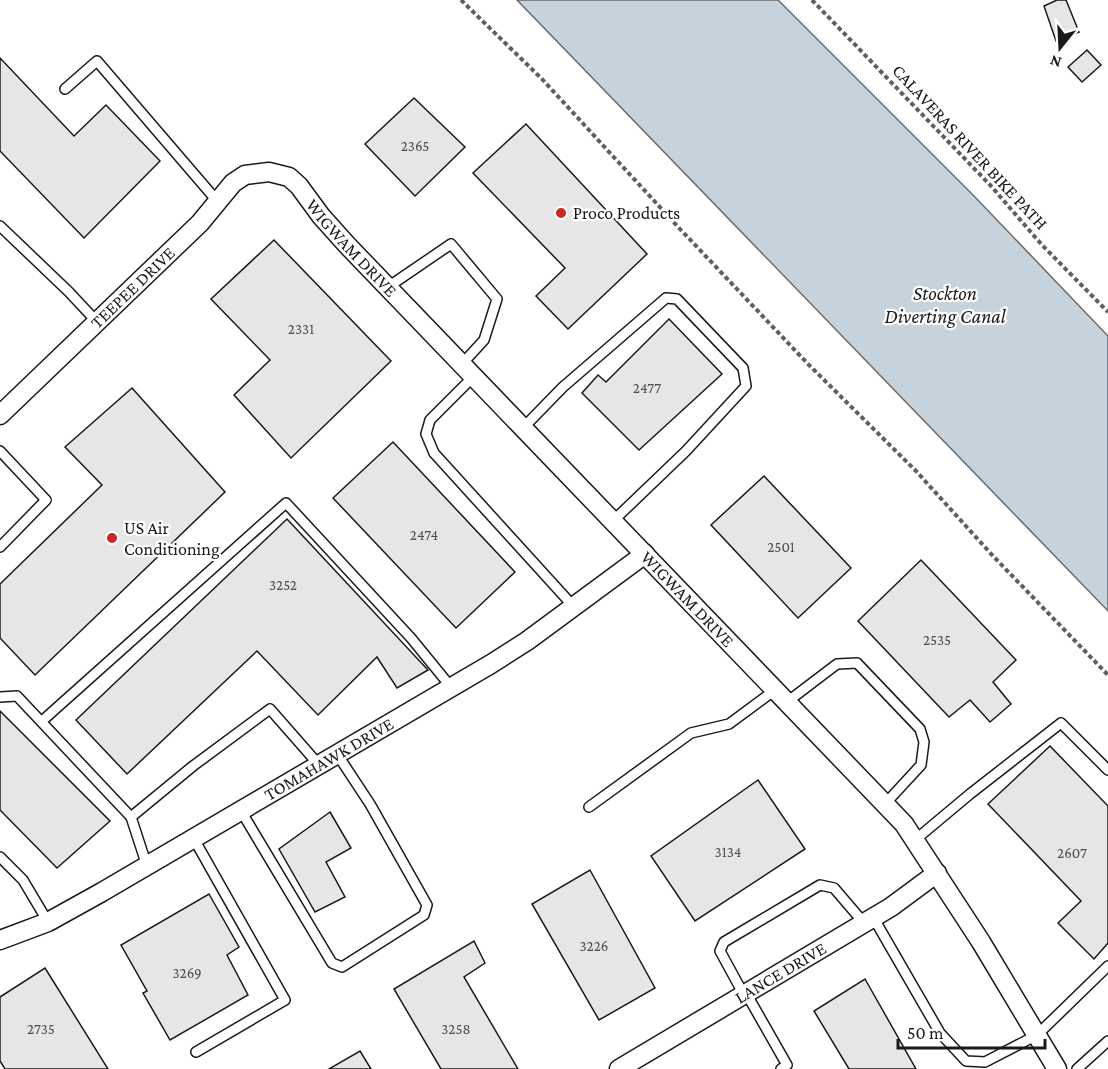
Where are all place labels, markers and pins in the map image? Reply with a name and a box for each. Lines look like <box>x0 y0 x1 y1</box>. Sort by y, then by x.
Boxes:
place label: Proco Products <box>573 203 680 223</box>
marker: Proco Products <box>554 206 568 220</box>
place label: US Air Conditioning <box>124 518 220 559</box>
marker: US Air Conditioning <box>105 531 119 545</box>

